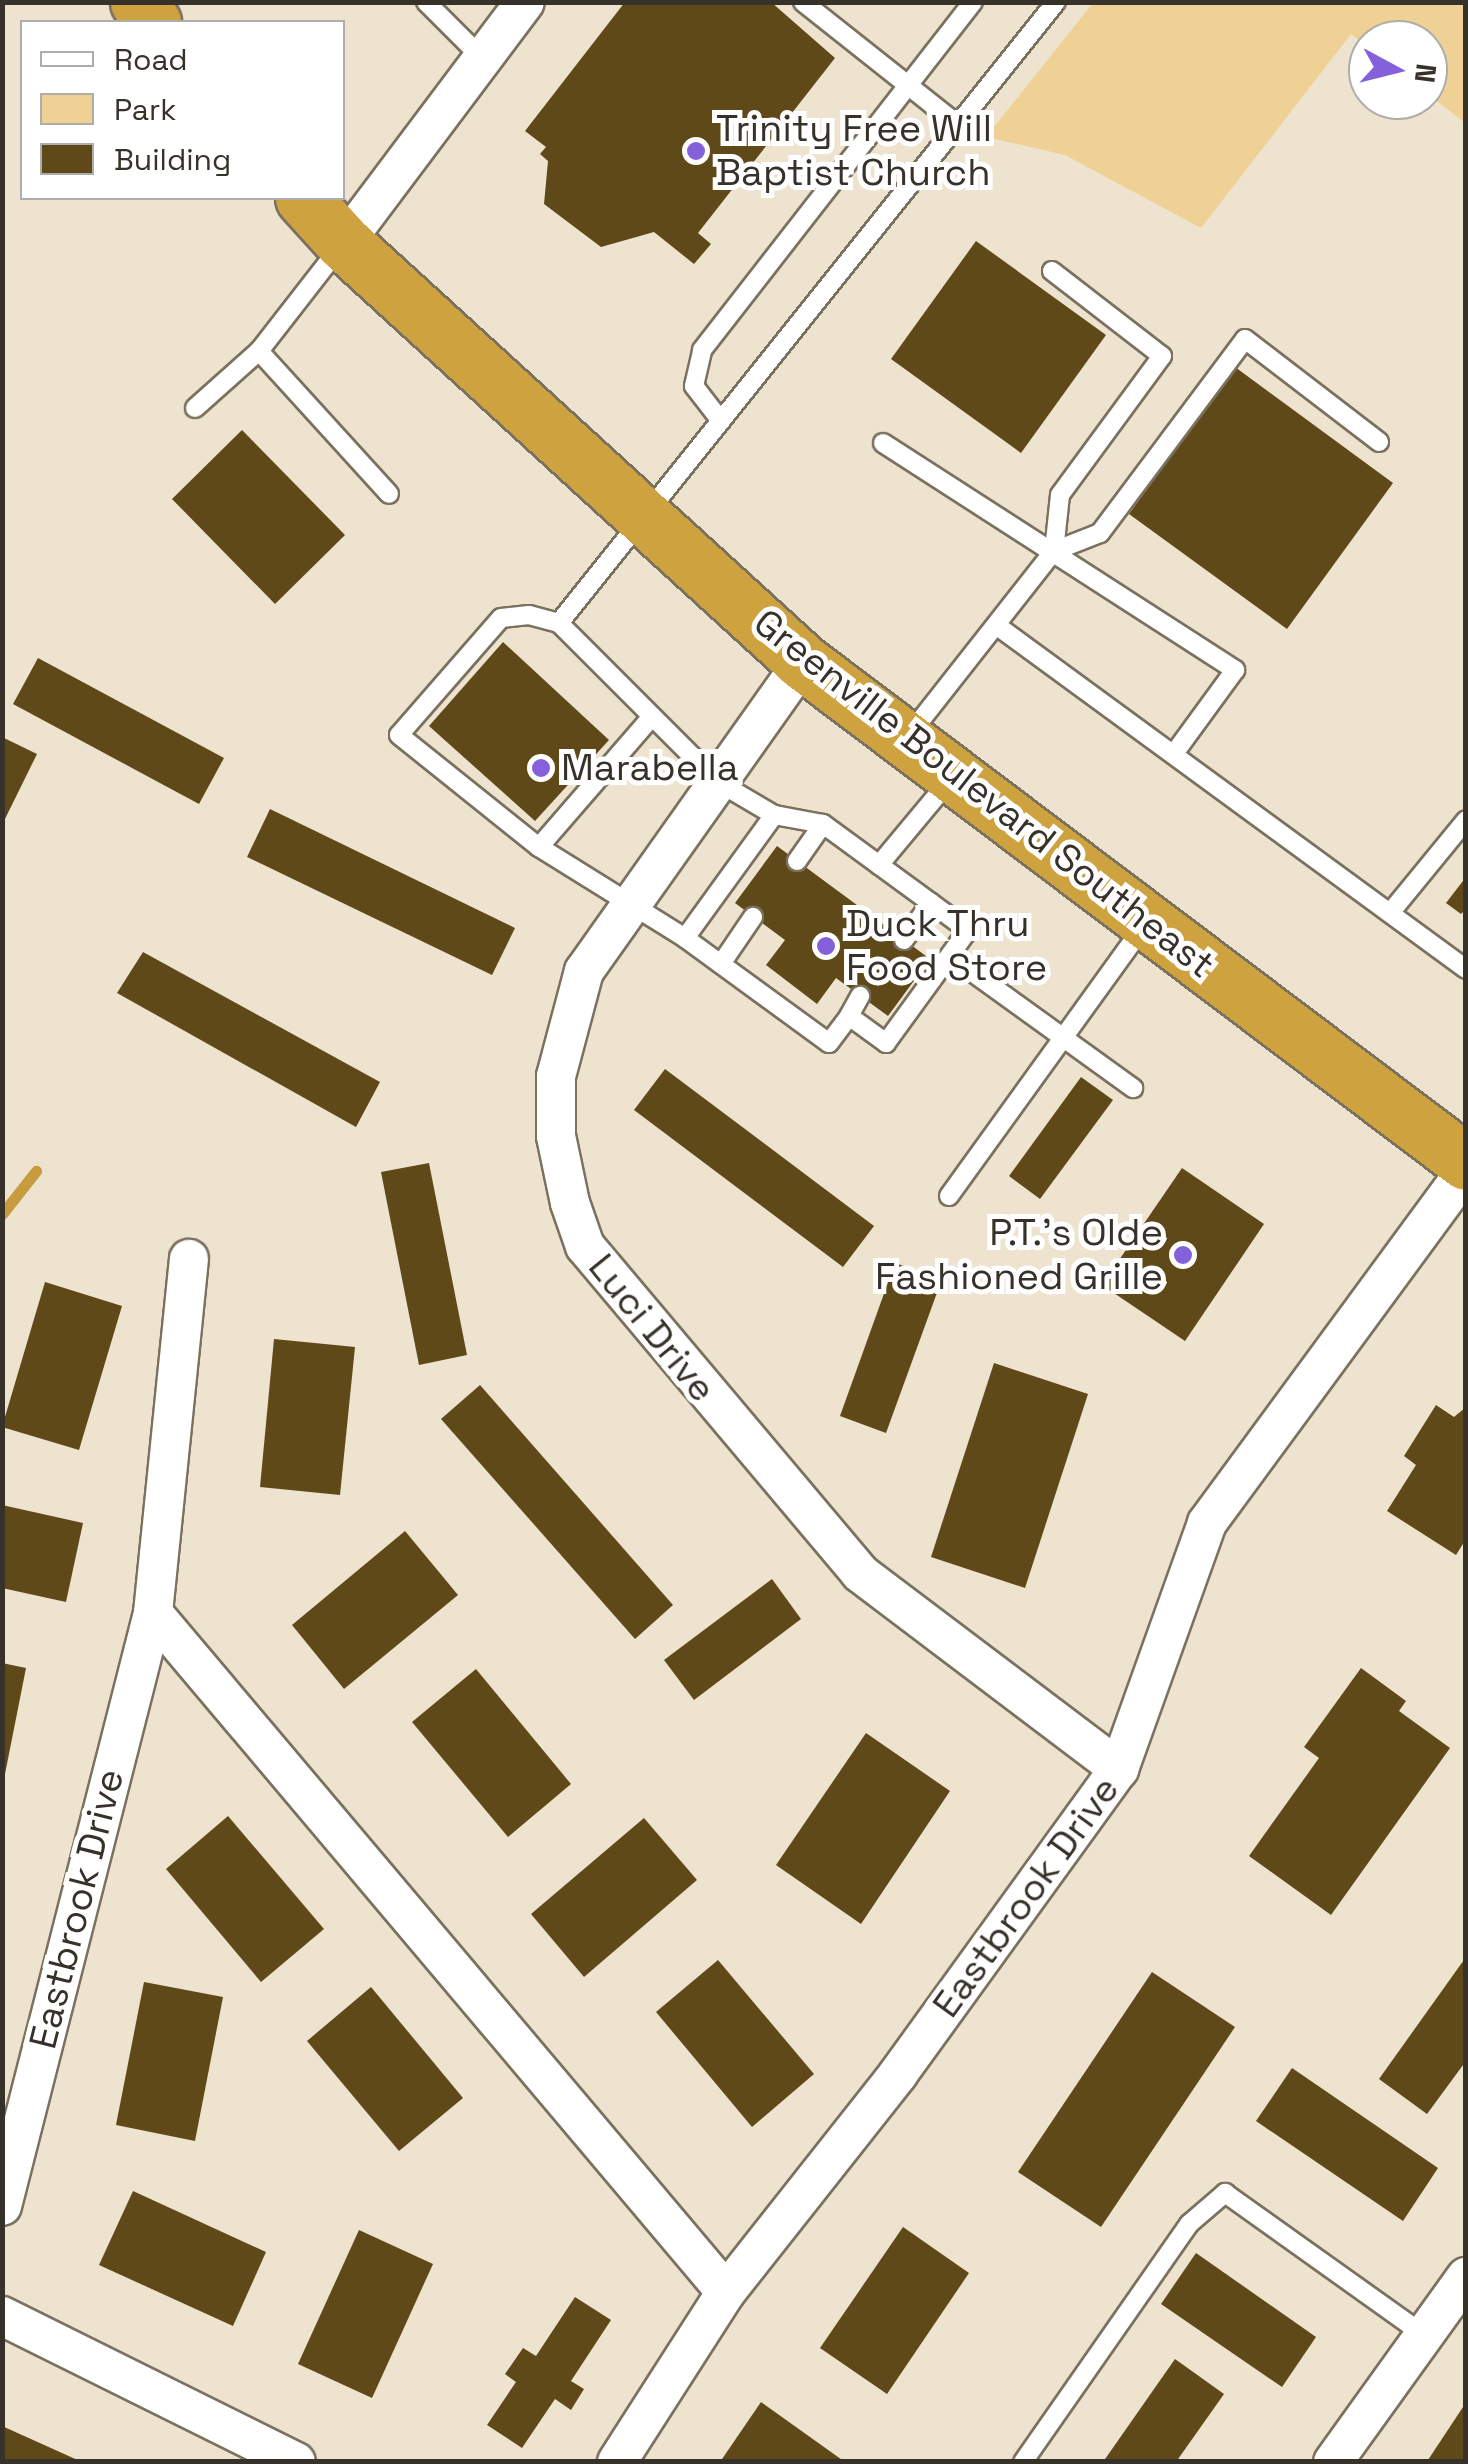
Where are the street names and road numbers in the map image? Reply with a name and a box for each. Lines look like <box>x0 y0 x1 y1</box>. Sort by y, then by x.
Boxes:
street label: Greenville Boulevard Southeast <box>745 600 1223 988</box>
street label: Luci Drive <box>579 1245 725 1411</box>
street label: Eastbrook Drive <box>20 1764 134 2054</box>
street label: Eastbrook Drive <box>923 1768 1129 2026</box>

